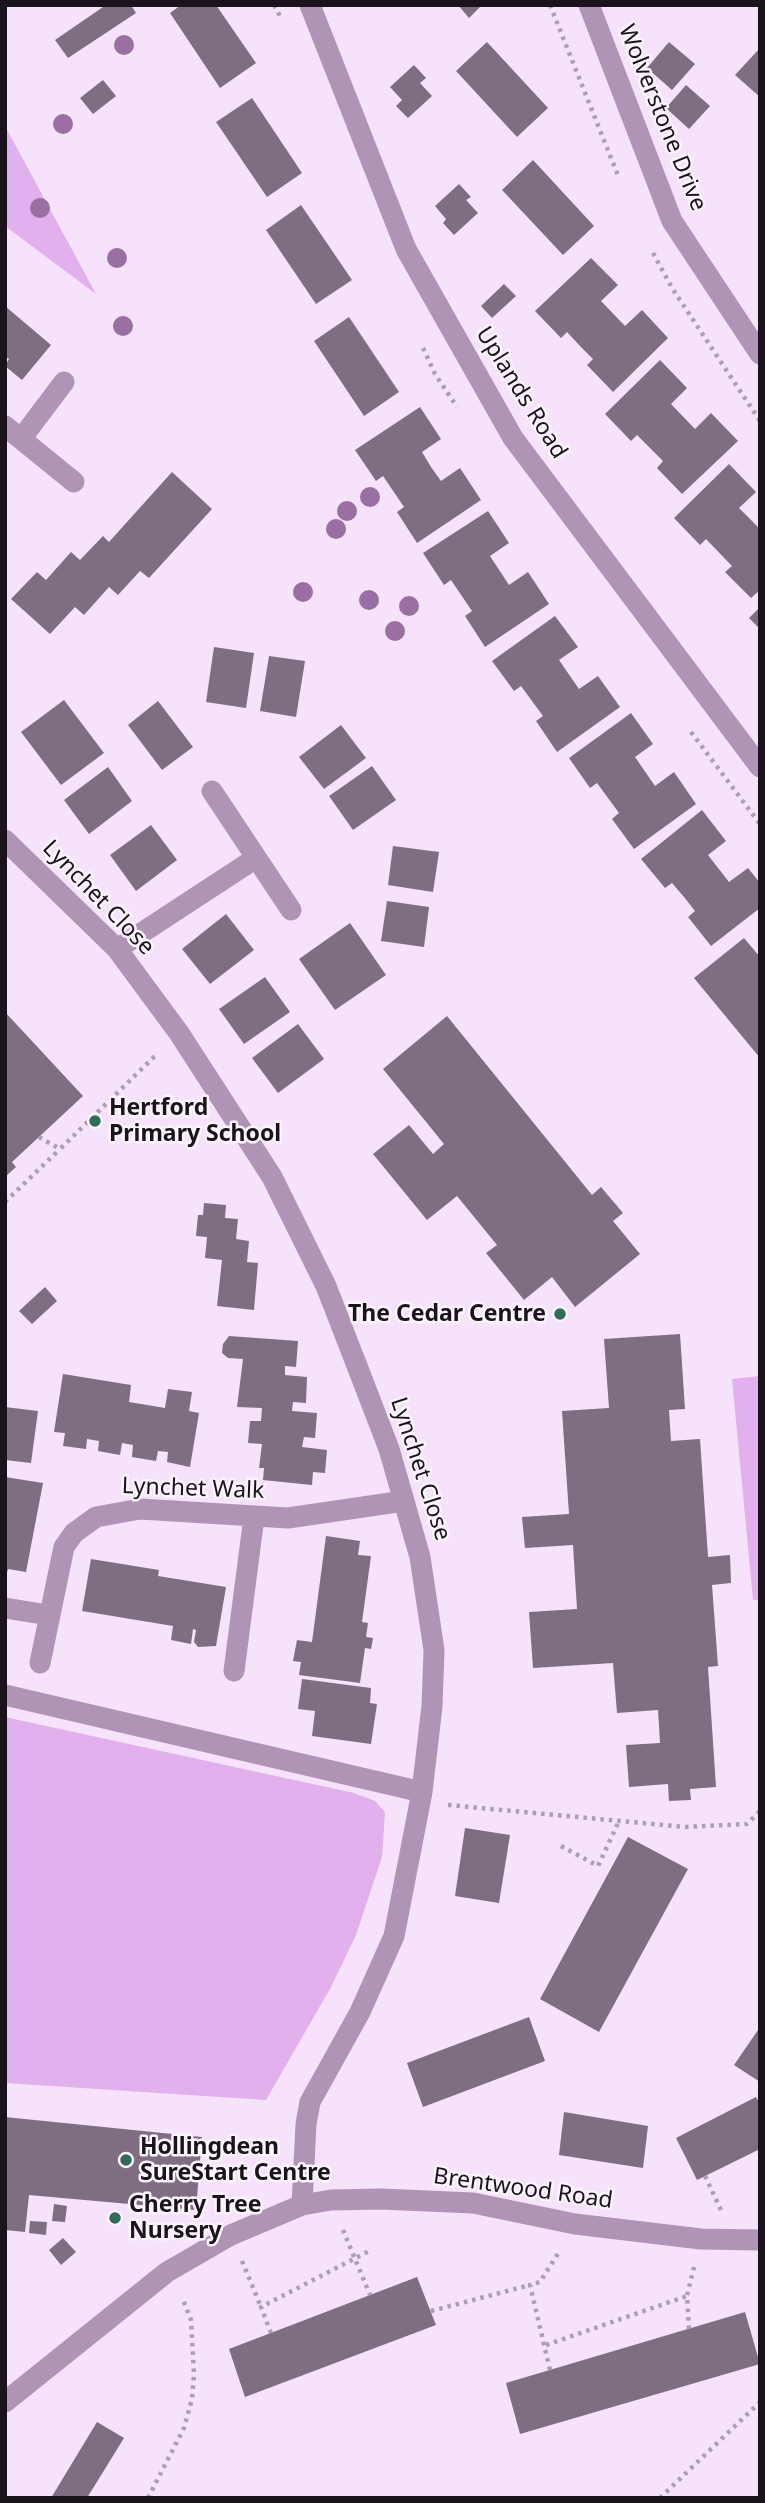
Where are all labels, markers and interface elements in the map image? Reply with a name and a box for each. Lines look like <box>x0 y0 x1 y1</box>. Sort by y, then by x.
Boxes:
street label: Wolverstone Drive <box>612 21 712 215</box>
street label: Uplands Road <box>469 322 573 464</box>
street label: Lynchet Close <box>36 835 160 961</box>
place label: Hertford Primary School <box>109 1094 281 1148</box>
marker: Hertford Primary School <box>87 1113 103 1129</box>
place label: The Cedar Centre <box>348 1300 546 1328</box>
marker: The Cedar Centre <box>552 1306 568 1322</box>
street label: Lynchet Close <box>384 1394 456 1544</box>
street label: Lynchet Walk <box>121 1473 265 1505</box>
place label: Hollingdean SureStart Centre <box>140 2133 331 2187</box>
marker: Hollingdean SureStart Centre <box>118 2152 134 2168</box>
street label: Brentwood Road <box>432 2163 614 2215</box>
place label: Cherry Tree Nursery <box>129 2191 262 2245</box>
marker: Cherry Tree Nursery <box>107 2210 123 2226</box>

